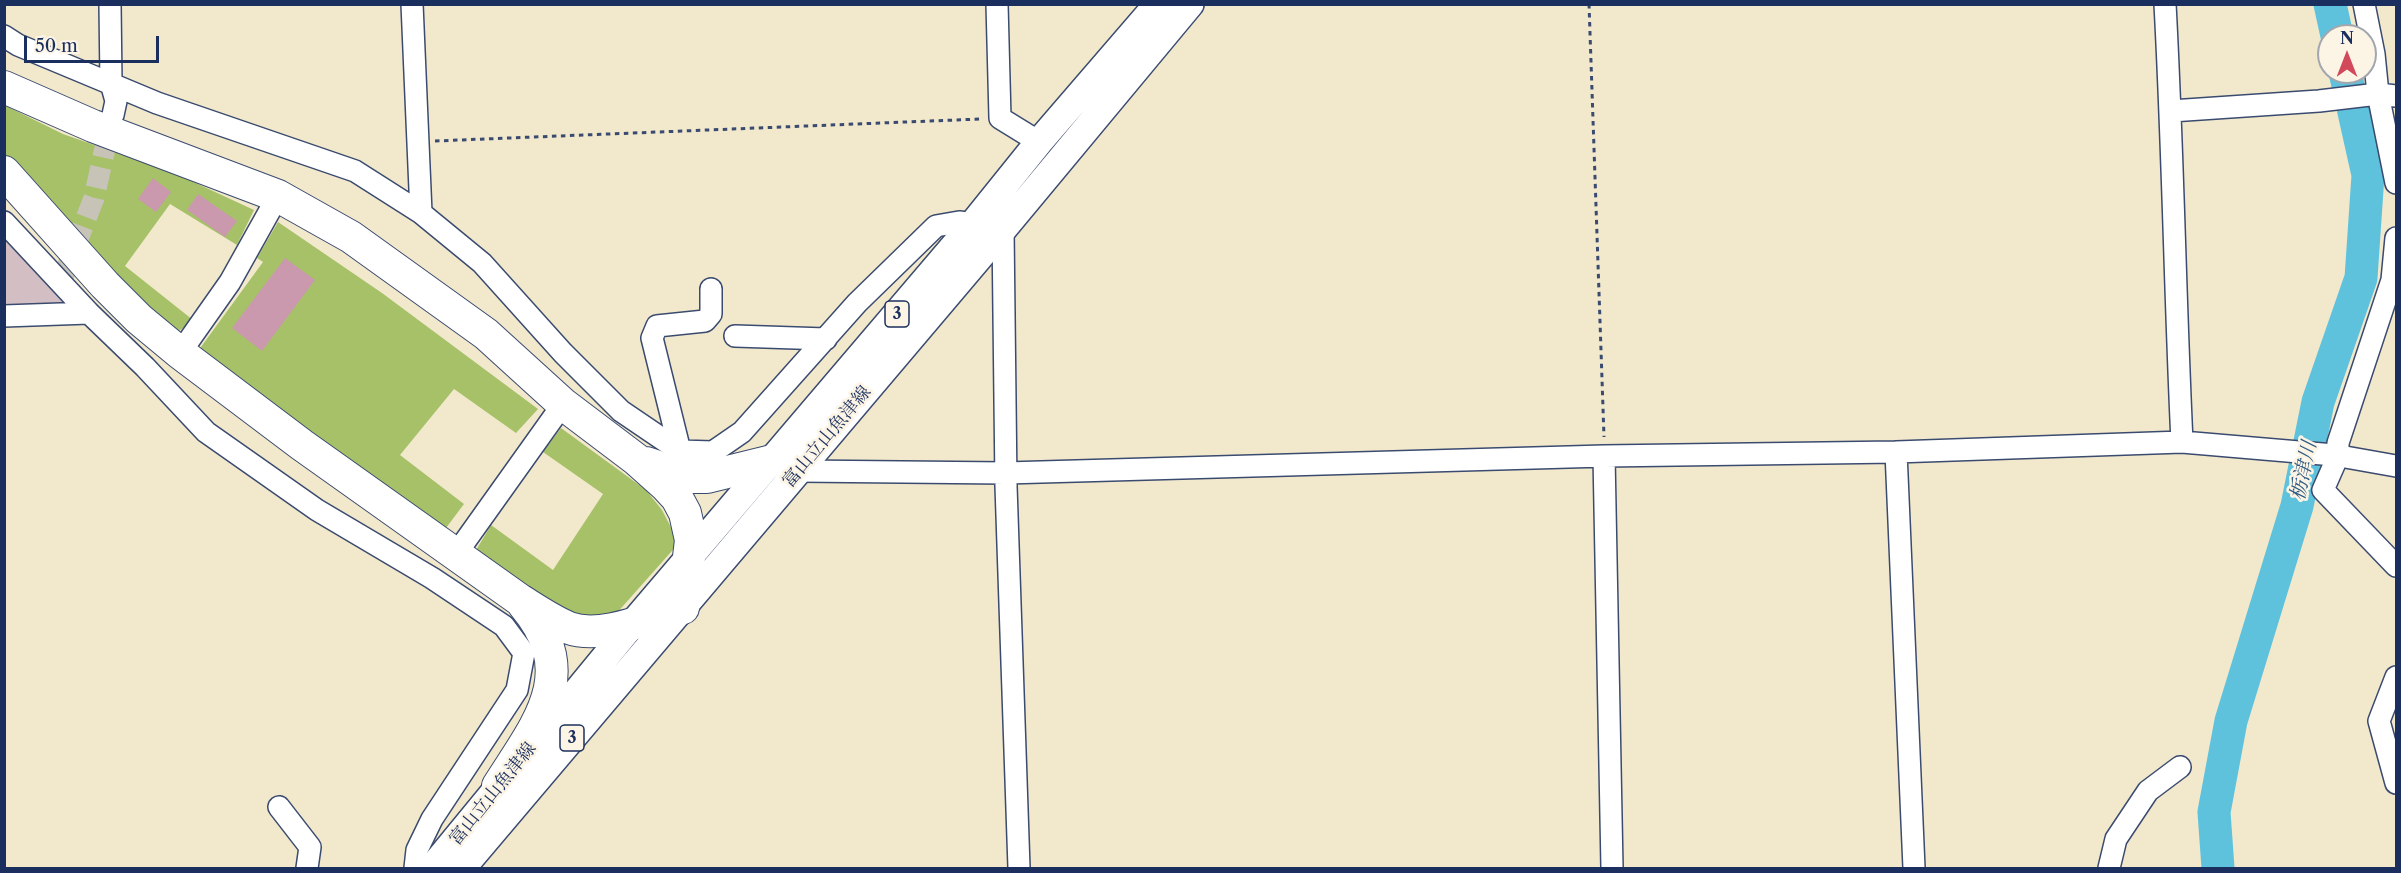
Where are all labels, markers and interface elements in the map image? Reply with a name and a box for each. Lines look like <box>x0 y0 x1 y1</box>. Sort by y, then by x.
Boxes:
scale bar <box>27 24 162 62</box>
north arrow <box>2317 24 2377 84</box>
text: N <box>2340 28 2354 48</box>
text: 50 m <box>35 35 78 57</box>
road number: 3 <box>885 301 909 327</box>
street label: 富山立山魚津線 <box>778 382 876 492</box>
water label: 栃津川 <box>2286 439 2322 503</box>
road number: 3 <box>560 725 584 751</box>
street label: 富山立山魚津線 <box>445 738 541 850</box>

